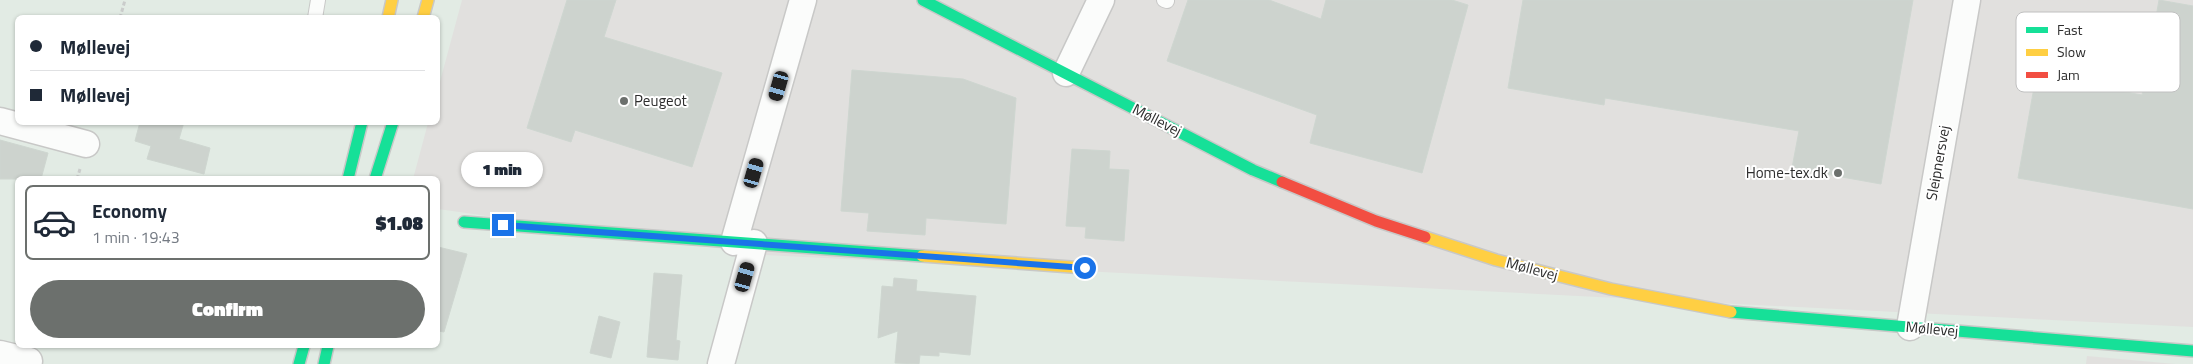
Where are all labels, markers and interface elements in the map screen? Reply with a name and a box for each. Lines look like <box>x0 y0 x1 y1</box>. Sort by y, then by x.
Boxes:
legend <box>2016 12 2180 92</box>
text: Fast <box>2057 19 2082 40</box>
text: Møllevej <box>60 32 130 61</box>
text: Slow <box>2057 41 2086 62</box>
text: Jam <box>2057 64 2080 85</box>
car <box>767 70 790 102</box>
text: Møllevej <box>60 80 130 109</box>
place label: Peugeot <box>634 89 688 112</box>
marker: Peugeot <box>618 95 630 107</box>
street label: Møllevej <box>1128 97 1186 142</box>
street label: Sleipnersvej <box>1920 123 1955 202</box>
callout: 1 min <box>462 152 544 188</box>
text: 1 min <box>482 157 522 181</box>
car <box>742 157 765 189</box>
place label: Home-tex.dk <box>1746 161 1828 184</box>
marker: Home-tex.dk <box>1832 167 1844 179</box>
text: Economy <box>92 196 167 225</box>
icon: car <box>32 200 77 245</box>
text: $1.08 <box>376 208 423 237</box>
route end <box>492 214 514 236</box>
text: 1 min · 19:43 <box>92 225 180 249</box>
street label: Møllevej <box>1504 251 1561 286</box>
route start <box>1074 257 1096 279</box>
car <box>733 261 756 293</box>
button: Confirm <box>30 280 425 338</box>
street label: Møllevej <box>1905 315 1959 342</box>

